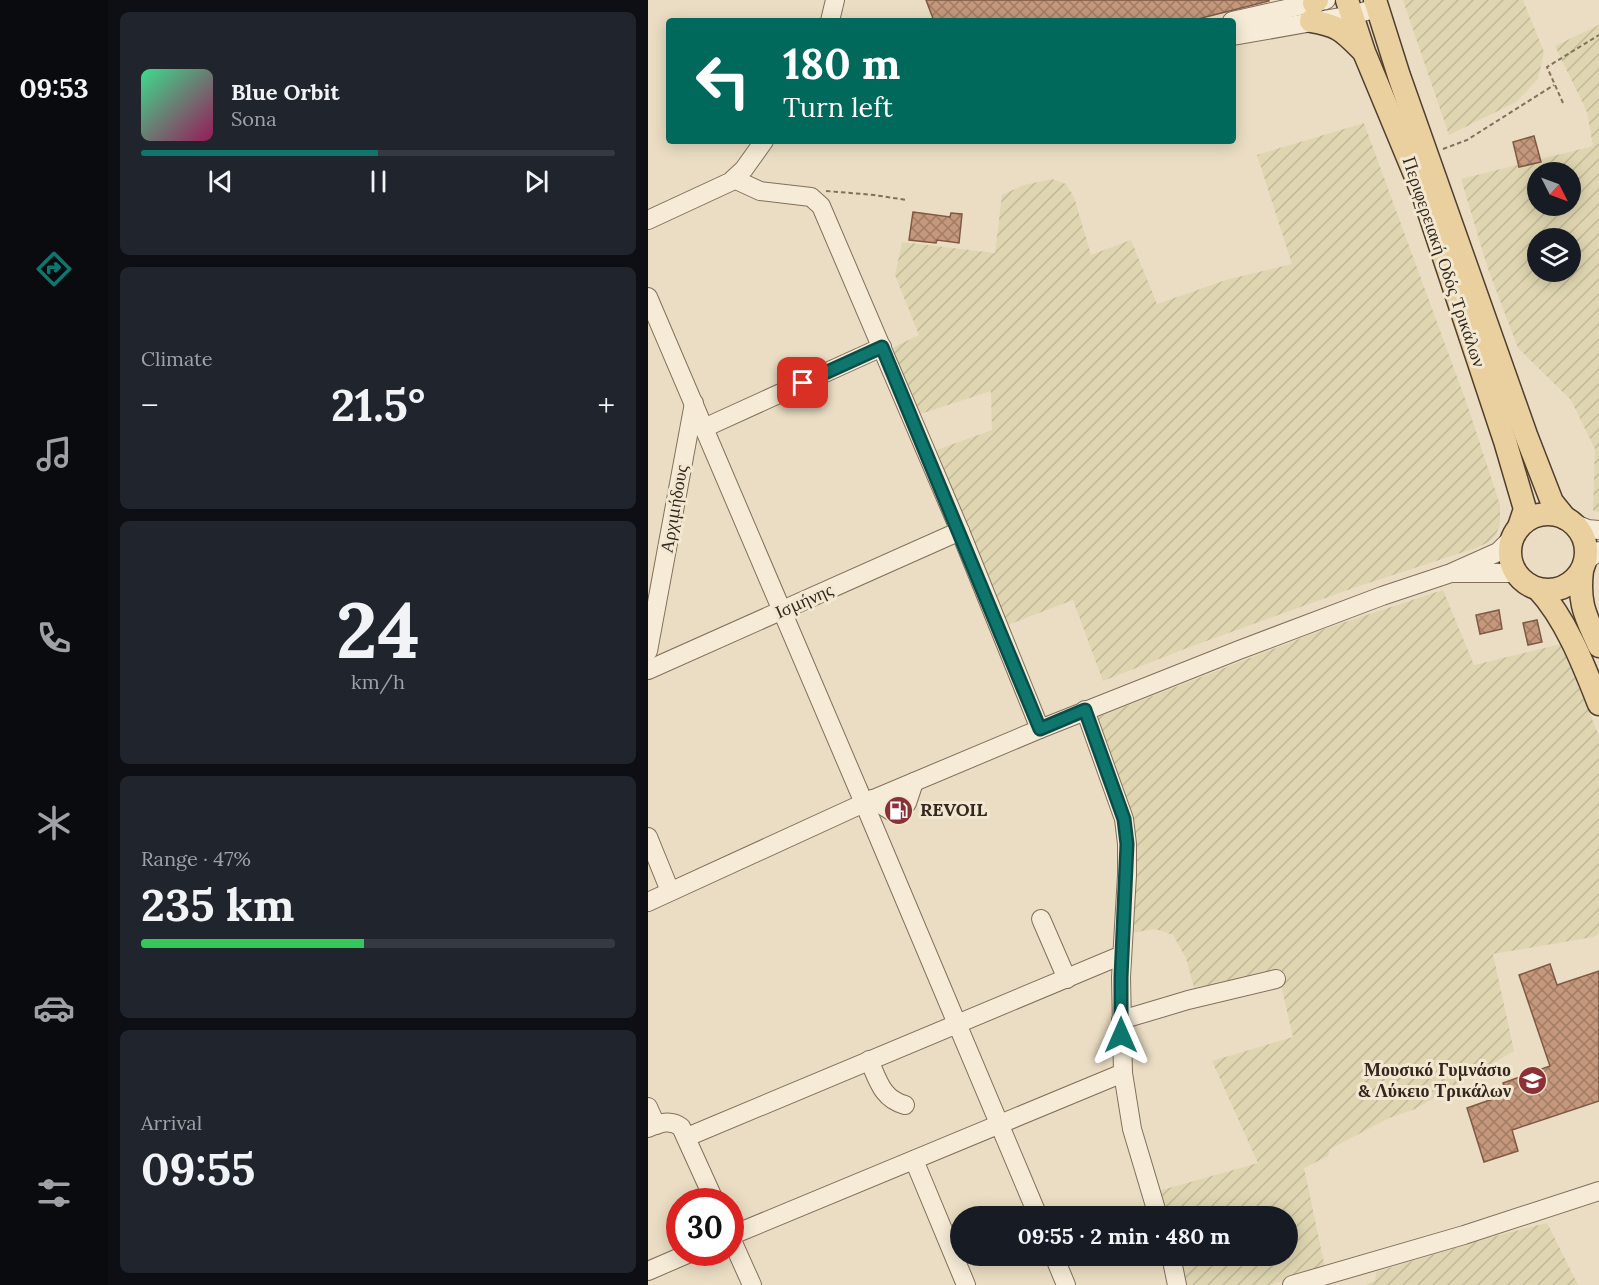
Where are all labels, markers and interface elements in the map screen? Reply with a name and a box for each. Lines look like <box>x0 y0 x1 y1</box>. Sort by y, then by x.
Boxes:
text: 180 m <box>783 37 900 91</box>
icon: left <box>684 42 762 120</box>
text: 09:53 <box>19 71 89 105</box>
text: Blue Orbit <box>231 78 339 106</box>
text: Turn left <box>783 90 893 124</box>
text: Sona <box>231 106 277 131</box>
street label: Περιφερειακή Οδός Τρικάλων <box>1398 153 1491 370</box>
north arrow <box>1527 162 1581 216</box>
map controls <box>1527 162 1581 282</box>
icon: previous <box>204 165 237 198</box>
icon: pause <box>362 165 395 198</box>
icon: next <box>520 165 553 198</box>
button: layers <box>1527 228 1581 282</box>
icon: directions <box>33 248 75 290</box>
text: Climate <box>141 346 213 371</box>
pin <box>777 357 828 408</box>
icon: arrive <box>786 366 819 399</box>
text: 21.5° <box>331 376 425 433</box>
text: − <box>141 384 159 426</box>
text: + <box>597 384 615 426</box>
icon: music <box>33 433 75 475</box>
street label: Αρχιμήδους <box>654 463 693 555</box>
street label: Ισμήνης <box>771 578 836 623</box>
text: 24 <box>336 580 420 679</box>
icon: phone <box>33 617 75 659</box>
text: km/h <box>351 669 405 694</box>
fuel station icon: REVOIL <box>883 794 915 826</box>
place label: REVOIL <box>920 798 987 821</box>
icon: climate <box>33 802 75 844</box>
text: Range · 47% <box>141 846 251 871</box>
text: 235 km <box>141 876 294 933</box>
icon: car <box>33 987 75 1029</box>
position arrow <box>1089 1003 1153 1067</box>
place label: Μουσικό Γυμνάσιο & Λύκειο Τρικάλων <box>1358 1058 1511 1102</box>
school or university icon: Μουσικό Γυμνάσιο & Λύκειο Τρικάλων <box>1516 1064 1548 1096</box>
text: Arrival <box>141 1110 202 1135</box>
text: 09:55 <box>141 1140 255 1197</box>
icon: filters <box>33 1172 75 1214</box>
speed limit sign: 30 <box>666 1188 744 1266</box>
text: 09:55 · 2 min · 480 m <box>1018 1222 1230 1250</box>

